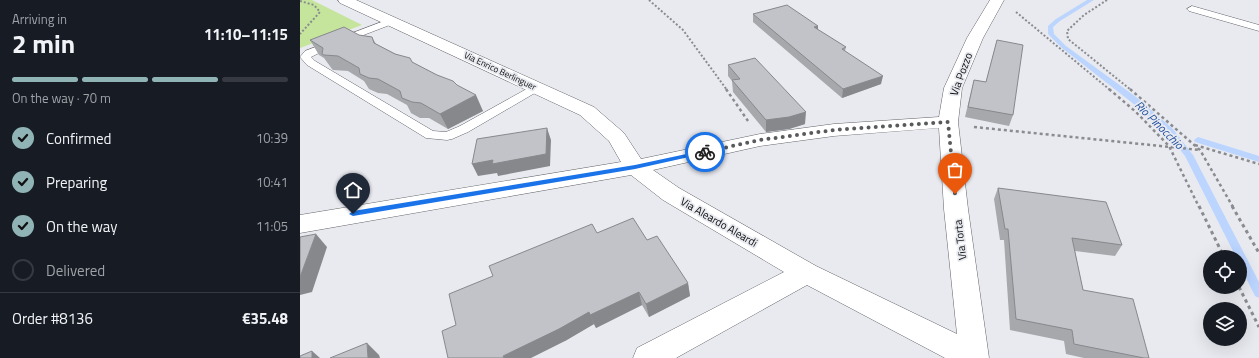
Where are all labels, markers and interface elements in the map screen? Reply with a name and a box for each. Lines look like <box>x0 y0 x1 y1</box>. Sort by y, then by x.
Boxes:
text: Arriving in <box>12 9 67 29</box>
text: 11:10–11:15 <box>204 23 288 46</box>
text: 2 min <box>12 24 75 63</box>
street label: Via Enrico Berlinguer <box>462 48 538 93</box>
street label: Via Pozzo <box>946 50 976 98</box>
text: On the way · 70 m <box>12 88 111 108</box>
water label: Rio Pinocchio <box>1130 96 1189 154</box>
icon: check <box>12 127 34 149</box>
text: Confirmed <box>46 127 111 150</box>
text: 10:39 <box>256 128 288 148</box>
courier <box>685 132 725 172</box>
icon: bike <box>694 141 716 163</box>
pin <box>938 153 972 194</box>
icon: bag <box>944 159 966 181</box>
icon: check <box>12 171 34 193</box>
text: Preparing <box>46 171 107 194</box>
text: 10:41 <box>256 172 288 192</box>
pin <box>336 173 370 214</box>
icon: home <box>342 179 364 201</box>
street label: Via Aleardo Aleardi <box>677 193 761 251</box>
icon: check <box>12 215 34 237</box>
text: On the way <box>46 215 118 238</box>
text: 11:05 <box>256 216 288 236</box>
street label: Via Torta <box>950 218 970 261</box>
map controls <box>1203 250 1247 346</box>
button: locate <box>1203 250 1247 294</box>
text: Delivered <box>46 259 105 282</box>
button: layers <box>1203 302 1247 346</box>
text: Order #8136 <box>12 307 93 330</box>
text: €35.48 <box>242 307 288 330</box>

